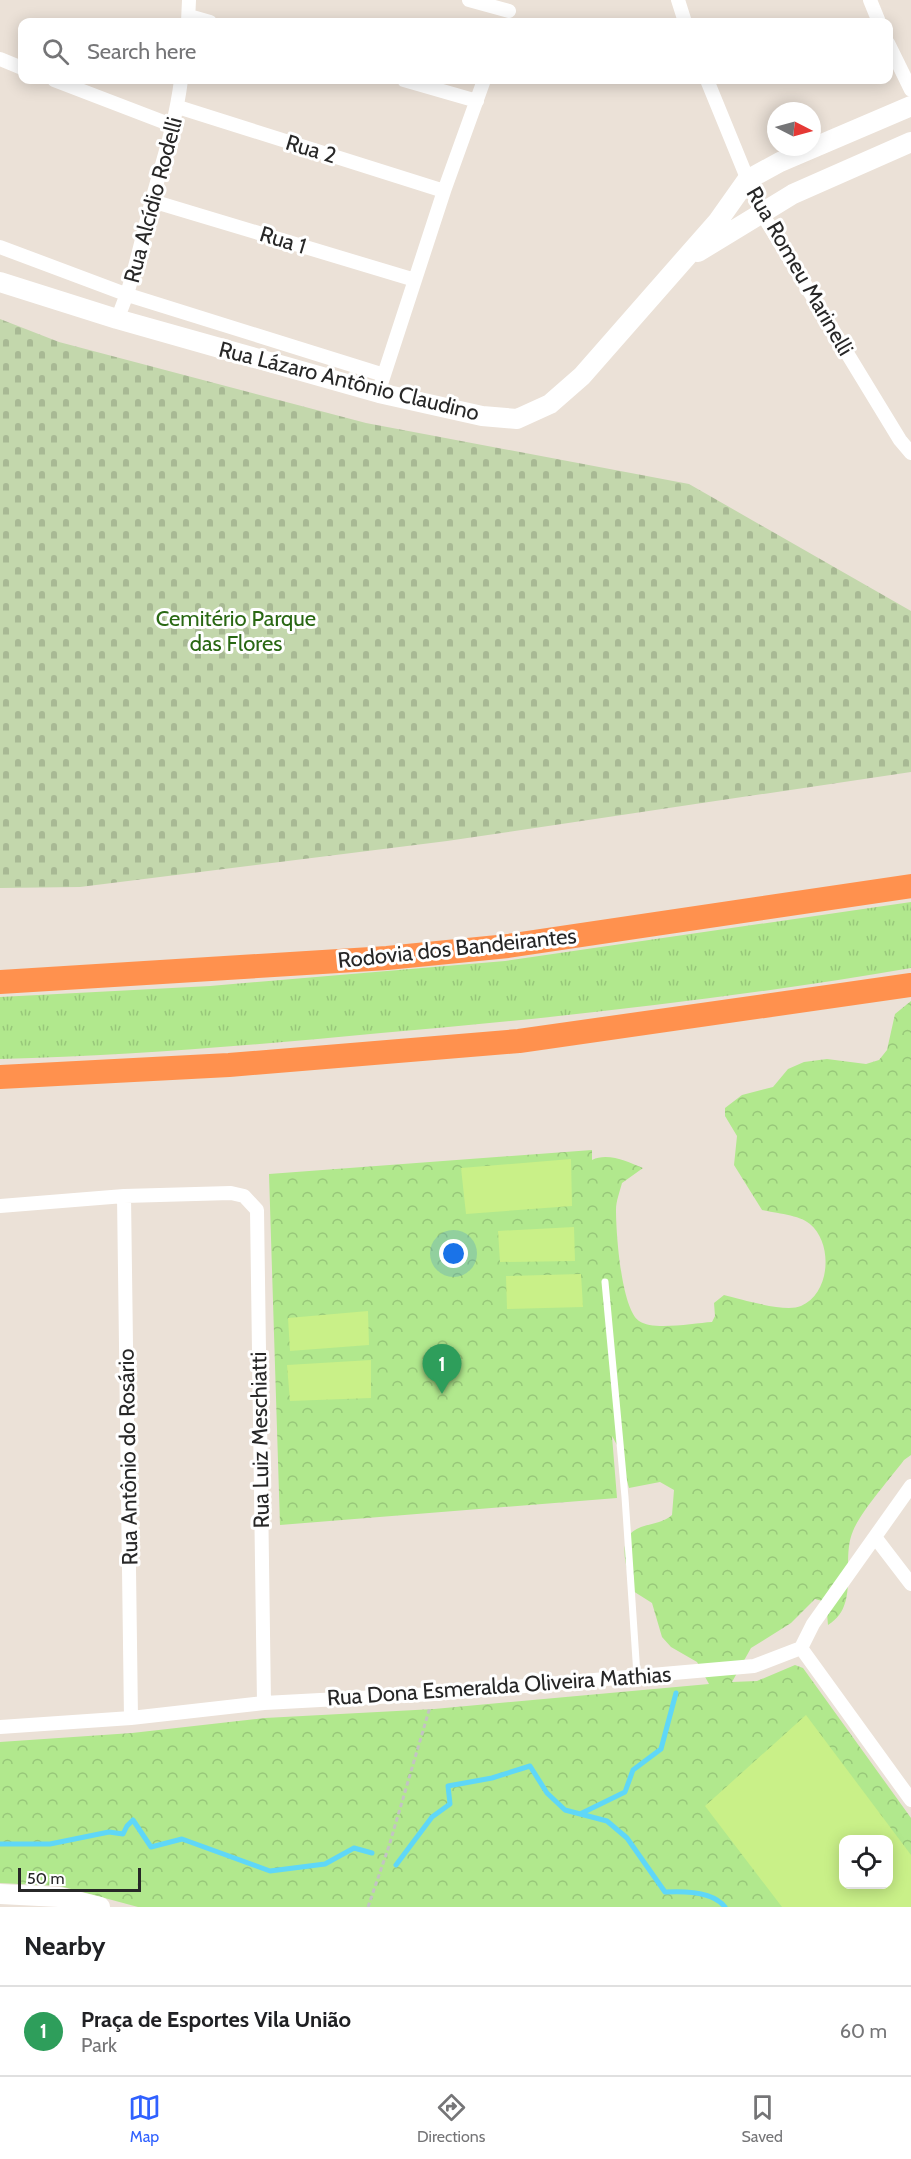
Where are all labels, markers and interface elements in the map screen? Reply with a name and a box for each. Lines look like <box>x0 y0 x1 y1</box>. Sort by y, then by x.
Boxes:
search box <box>18 18 893 84</box>
icon: search <box>39 35 72 68</box>
text: Search here <box>87 38 196 65</box>
north arrow <box>767 102 821 156</box>
street label: Rua Alcídio Rodelli <box>118 114 188 286</box>
street label: Rua 2 <box>282 129 340 169</box>
street label: Rua Romeu Marinelli <box>741 182 859 360</box>
street label: Rua 1 <box>256 220 310 260</box>
street label: Rua Lázaro Antônio Claudino <box>216 336 482 426</box>
park label: Cemitério Parque das Flores <box>156 605 316 657</box>
street label: Rodovia dos Bandeirantes <box>336 922 578 974</box>
your location <box>439 1239 468 1268</box>
pin: 1 <box>422 1344 462 1394</box>
street label: Rua Antônio do Rosário <box>113 1348 143 1566</box>
street label: Rua Luiz Meschiatti <box>245 1351 275 1529</box>
street label: Rua Dona Esmeralda Oliveira Mathias <box>326 1661 672 1711</box>
map controls <box>839 1835 893 1889</box>
button: locate <box>839 1835 893 1889</box>
scale bar <box>18 1865 141 1892</box>
text: 50 m <box>27 1869 64 1888</box>
text: Nearby <box>24 1930 105 1962</box>
text: Praça de Esportes Vila União <box>81 2006 351 2033</box>
text: 1 <box>40 2019 47 2043</box>
text: 60 m <box>840 2019 887 2043</box>
text: Park <box>81 2033 117 2057</box>
tab: Map <box>128 2091 161 2146</box>
tab: Directions <box>417 2091 485 2146</box>
tab: Saved <box>741 2091 783 2146</box>

